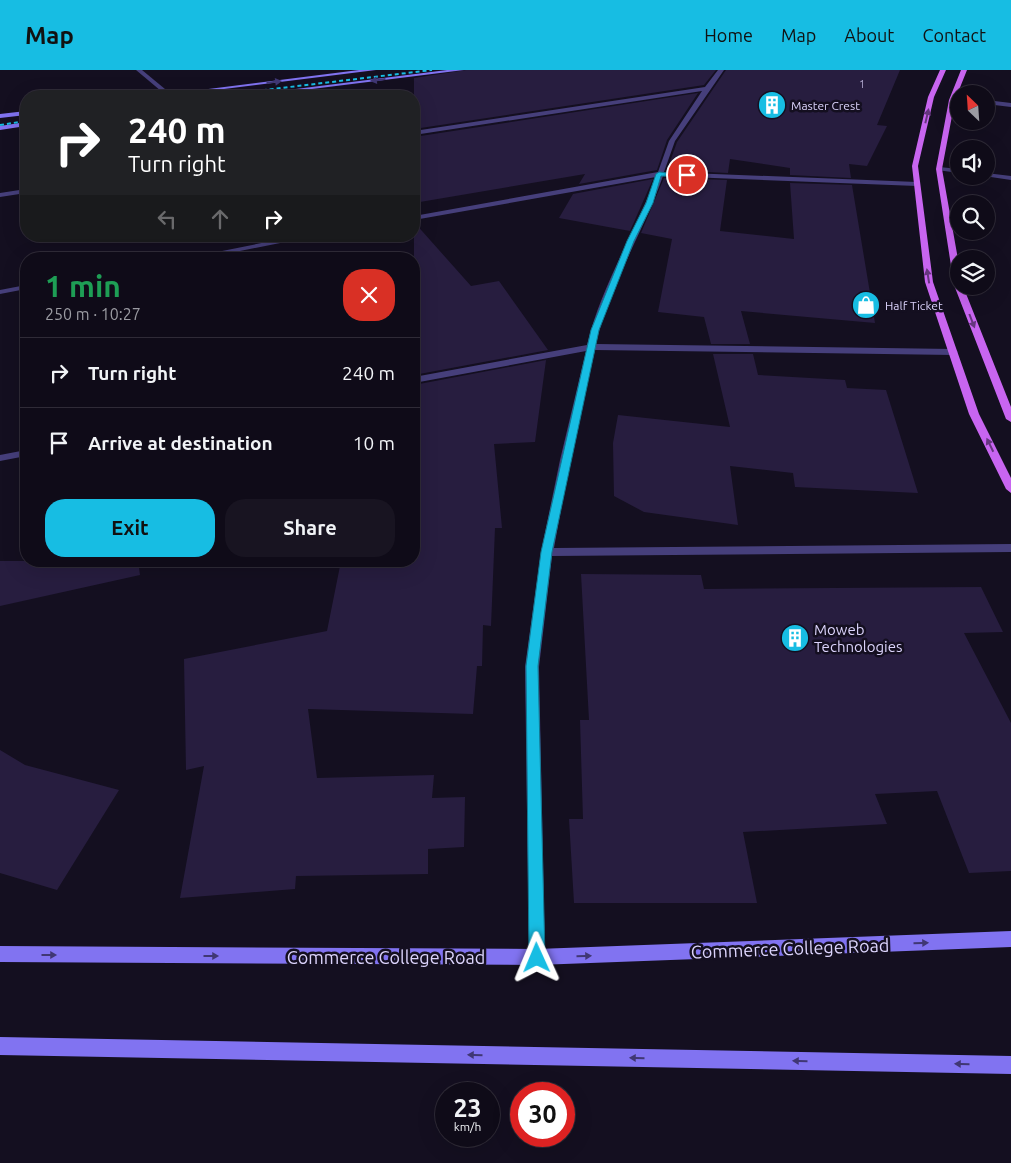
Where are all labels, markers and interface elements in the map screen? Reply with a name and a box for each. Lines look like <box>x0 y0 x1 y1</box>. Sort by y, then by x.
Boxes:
text: Map <box>25 22 74 49</box>
text: Home <box>704 25 753 45</box>
text: Map <box>781 25 816 45</box>
text: About <box>844 25 894 45</box>
text: Contact <box>922 25 986 45</box>
one-way arrow <box>369 76 385 84</box>
one-way arrow <box>267 78 283 86</box>
house number: 1 <box>859 78 865 90</box>
north arrow <box>950 85 995 130</box>
map controls <box>950 85 995 295</box>
building icon: Master Crest <box>757 90 787 120</box>
place label: Master Crest <box>791 99 860 112</box>
one-way arrow <box>923 109 931 124</box>
icon: right <box>45 110 110 175</box>
text: 240 m <box>128 110 226 150</box>
button: sound <box>950 140 995 185</box>
text: Turn right <box>128 151 226 176</box>
pin <box>666 154 708 196</box>
icon: arrive <box>673 161 701 189</box>
button: search <box>950 195 995 240</box>
icon: left <box>153 205 181 233</box>
icon: ahead <box>206 205 234 233</box>
icon: right <box>259 205 287 233</box>
button: layers <box>950 250 995 295</box>
one-way arrow <box>924 268 932 284</box>
text: 1 min <box>45 269 121 303</box>
button: close <box>343 269 395 321</box>
shop icon: Half Ticket <box>851 290 881 320</box>
place label: Half Ticket <box>885 299 943 312</box>
text: 250 m · 10:27 <box>45 305 141 323</box>
one-way arrow <box>968 314 976 329</box>
icon: right <box>45 359 73 387</box>
text: Turn right <box>88 362 176 384</box>
text: 240 m <box>342 362 395 384</box>
icon: arrive <box>45 429 73 457</box>
text: Arrive at destination <box>88 432 273 454</box>
text: 10 m <box>353 432 395 454</box>
one-way arrow <box>986 438 994 452</box>
button: Exit <box>45 499 215 557</box>
button: Share <box>225 499 395 557</box>
place label: Moweb Technologies <box>814 621 903 655</box>
building icon: Moweb Technologies <box>780 623 810 653</box>
position arrow <box>510 931 562 983</box>
street label: Commerce College Road <box>690 935 890 961</box>
one-way arrow <box>913 938 929 946</box>
street label: Commerce College Road <box>287 947 485 967</box>
one-way arrow <box>41 951 57 959</box>
one-way arrow <box>576 951 592 959</box>
one-way arrow <box>203 952 219 960</box>
one-way arrow <box>467 1051 483 1059</box>
one-way arrow <box>629 1054 645 1062</box>
one-way arrow <box>792 1057 808 1065</box>
one-way arrow <box>954 1060 970 1068</box>
speed limit sign: 30 <box>510 1082 575 1147</box>
text: 23 <box>453 1094 482 1122</box>
text: km/h <box>454 1120 481 1133</box>

